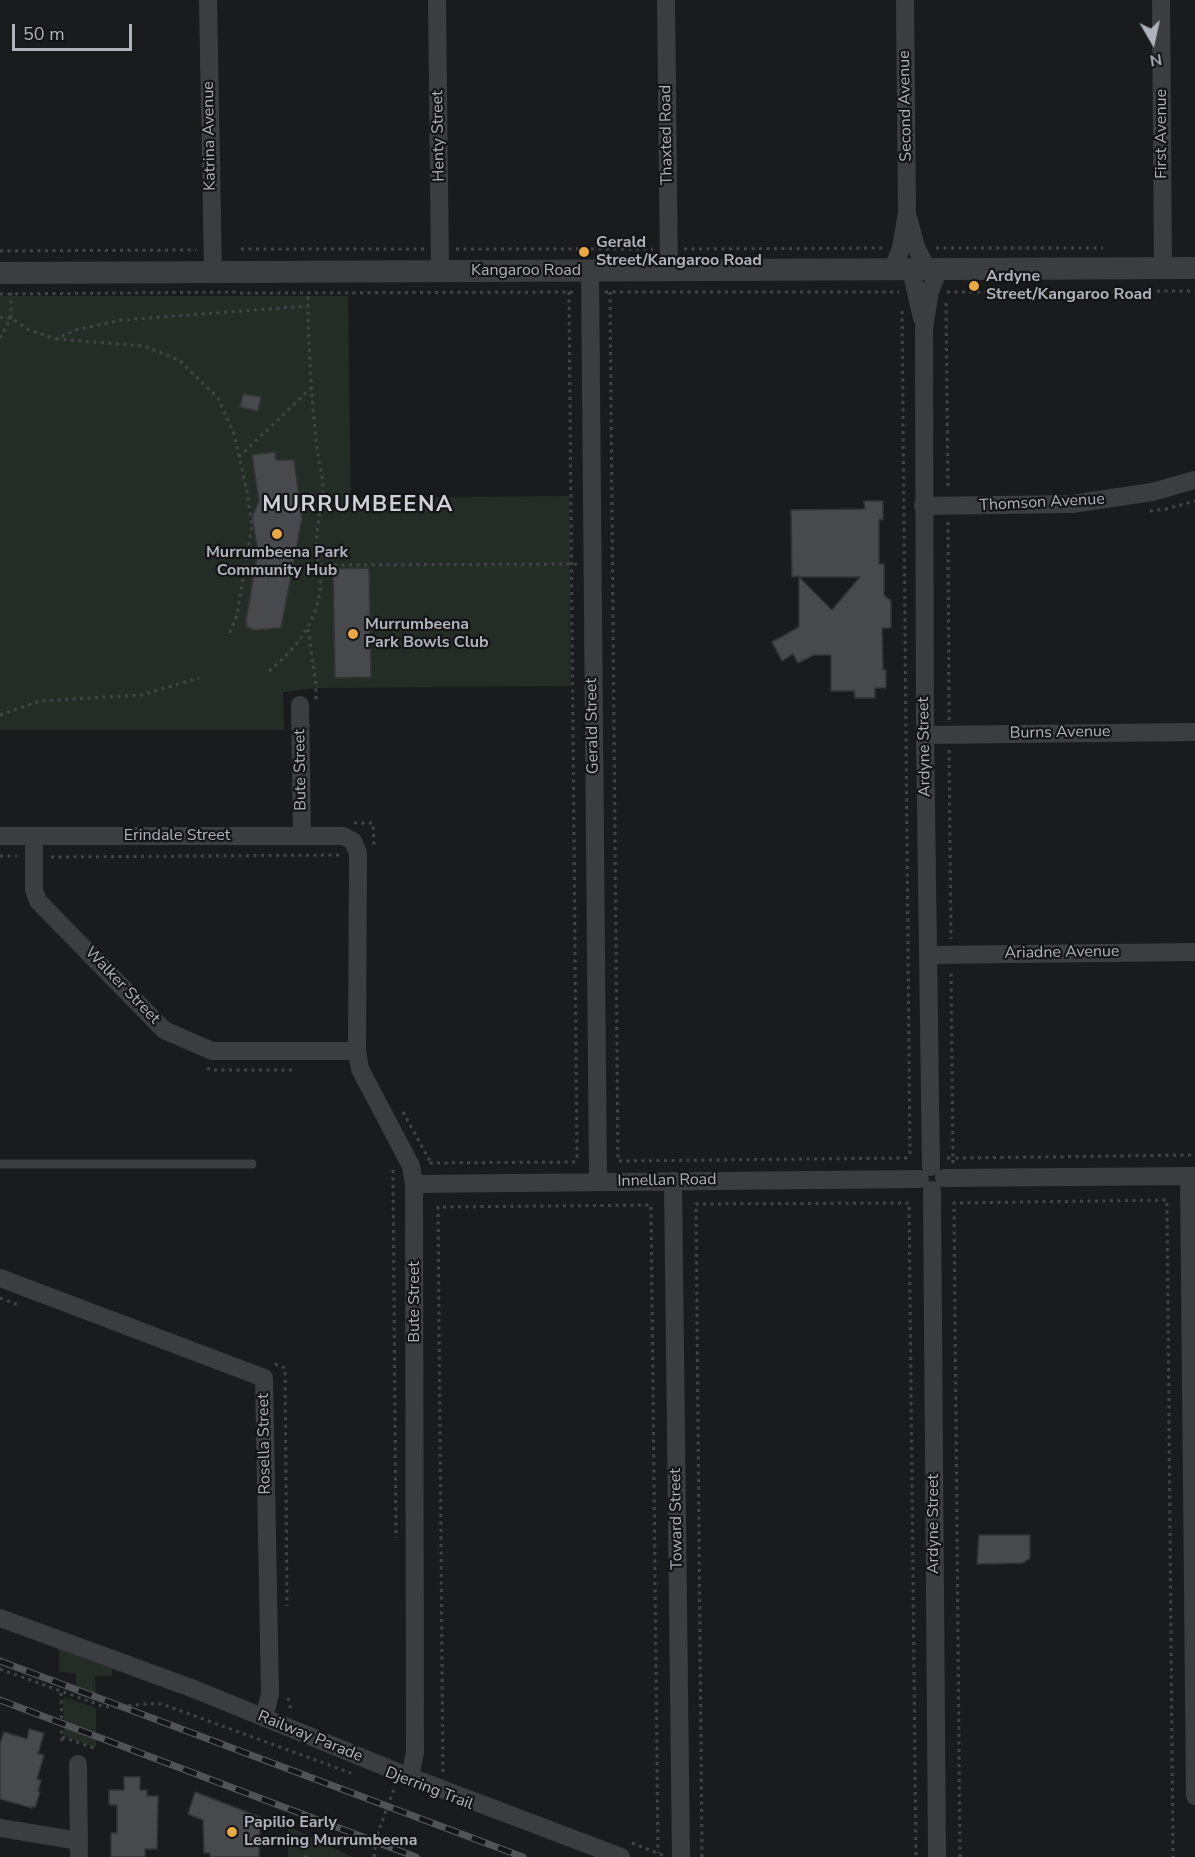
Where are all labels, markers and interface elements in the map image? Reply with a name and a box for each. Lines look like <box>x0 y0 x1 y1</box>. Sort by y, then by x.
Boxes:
scale bar <box>15 12 135 50</box>
north arrow <box>1123 12 1183 72</box>
text: 50 m <box>23 22 65 46</box>
text: N <box>1148 48 1163 72</box>
street label: Second Avenue <box>895 50 917 162</box>
street label: Katrina Avenue <box>199 81 221 191</box>
street label: Thaxted Road <box>657 85 677 185</box>
street label: First Avenue <box>1152 89 1172 179</box>
street label: Henty Street <box>429 90 449 182</box>
place label: Gerald Street/Kangaroo Road <box>596 233 762 271</box>
marker: Gerald Street/Kangaroo Road <box>577 245 591 259</box>
street label: Kangaroo Road <box>471 261 581 281</box>
place label: Ardyne Street/Kangaroo Road <box>986 267 1152 305</box>
marker: Ardyne Street/Kangaroo Road <box>967 279 981 293</box>
street label: Thomson Avenue <box>979 490 1105 516</box>
district label: MURRUMBEENA <box>262 493 454 519</box>
marker: Murrumbeena Park Community Hub <box>270 527 284 541</box>
place label: Murrumbeena Park Community Hub <box>206 543 348 581</box>
place label: Murrumbeena Park Bowls Club <box>365 615 489 653</box>
marker: Murrumbeena Park Bowls Club <box>346 627 360 641</box>
street label: Gerald Street <box>583 678 603 774</box>
street label: Ardyne Street <box>915 697 935 797</box>
street label: Burns Avenue <box>1009 723 1111 743</box>
street label: Bute Street <box>291 729 311 811</box>
street label: Erindale Street <box>124 826 230 846</box>
street label: Ariadne Avenue <box>1004 942 1120 964</box>
street label: Walker Street <box>80 943 164 1029</box>
street label: Innellan Road <box>617 1171 717 1191</box>
street label: Bute Street <box>405 1261 425 1343</box>
street label: Rosella Street <box>255 1393 275 1495</box>
street label: Toward Street <box>667 1468 687 1570</box>
street label: Ardyne Street <box>924 1474 944 1574</box>
street label: Railway Parade <box>255 1707 365 1767</box>
street label: Djerring Trail <box>382 1763 476 1815</box>
place label: Papilio Early Learning Murrumbeena <box>244 1813 417 1851</box>
marker: Papilio Early Learning Murrumbeena <box>225 1825 239 1839</box>

